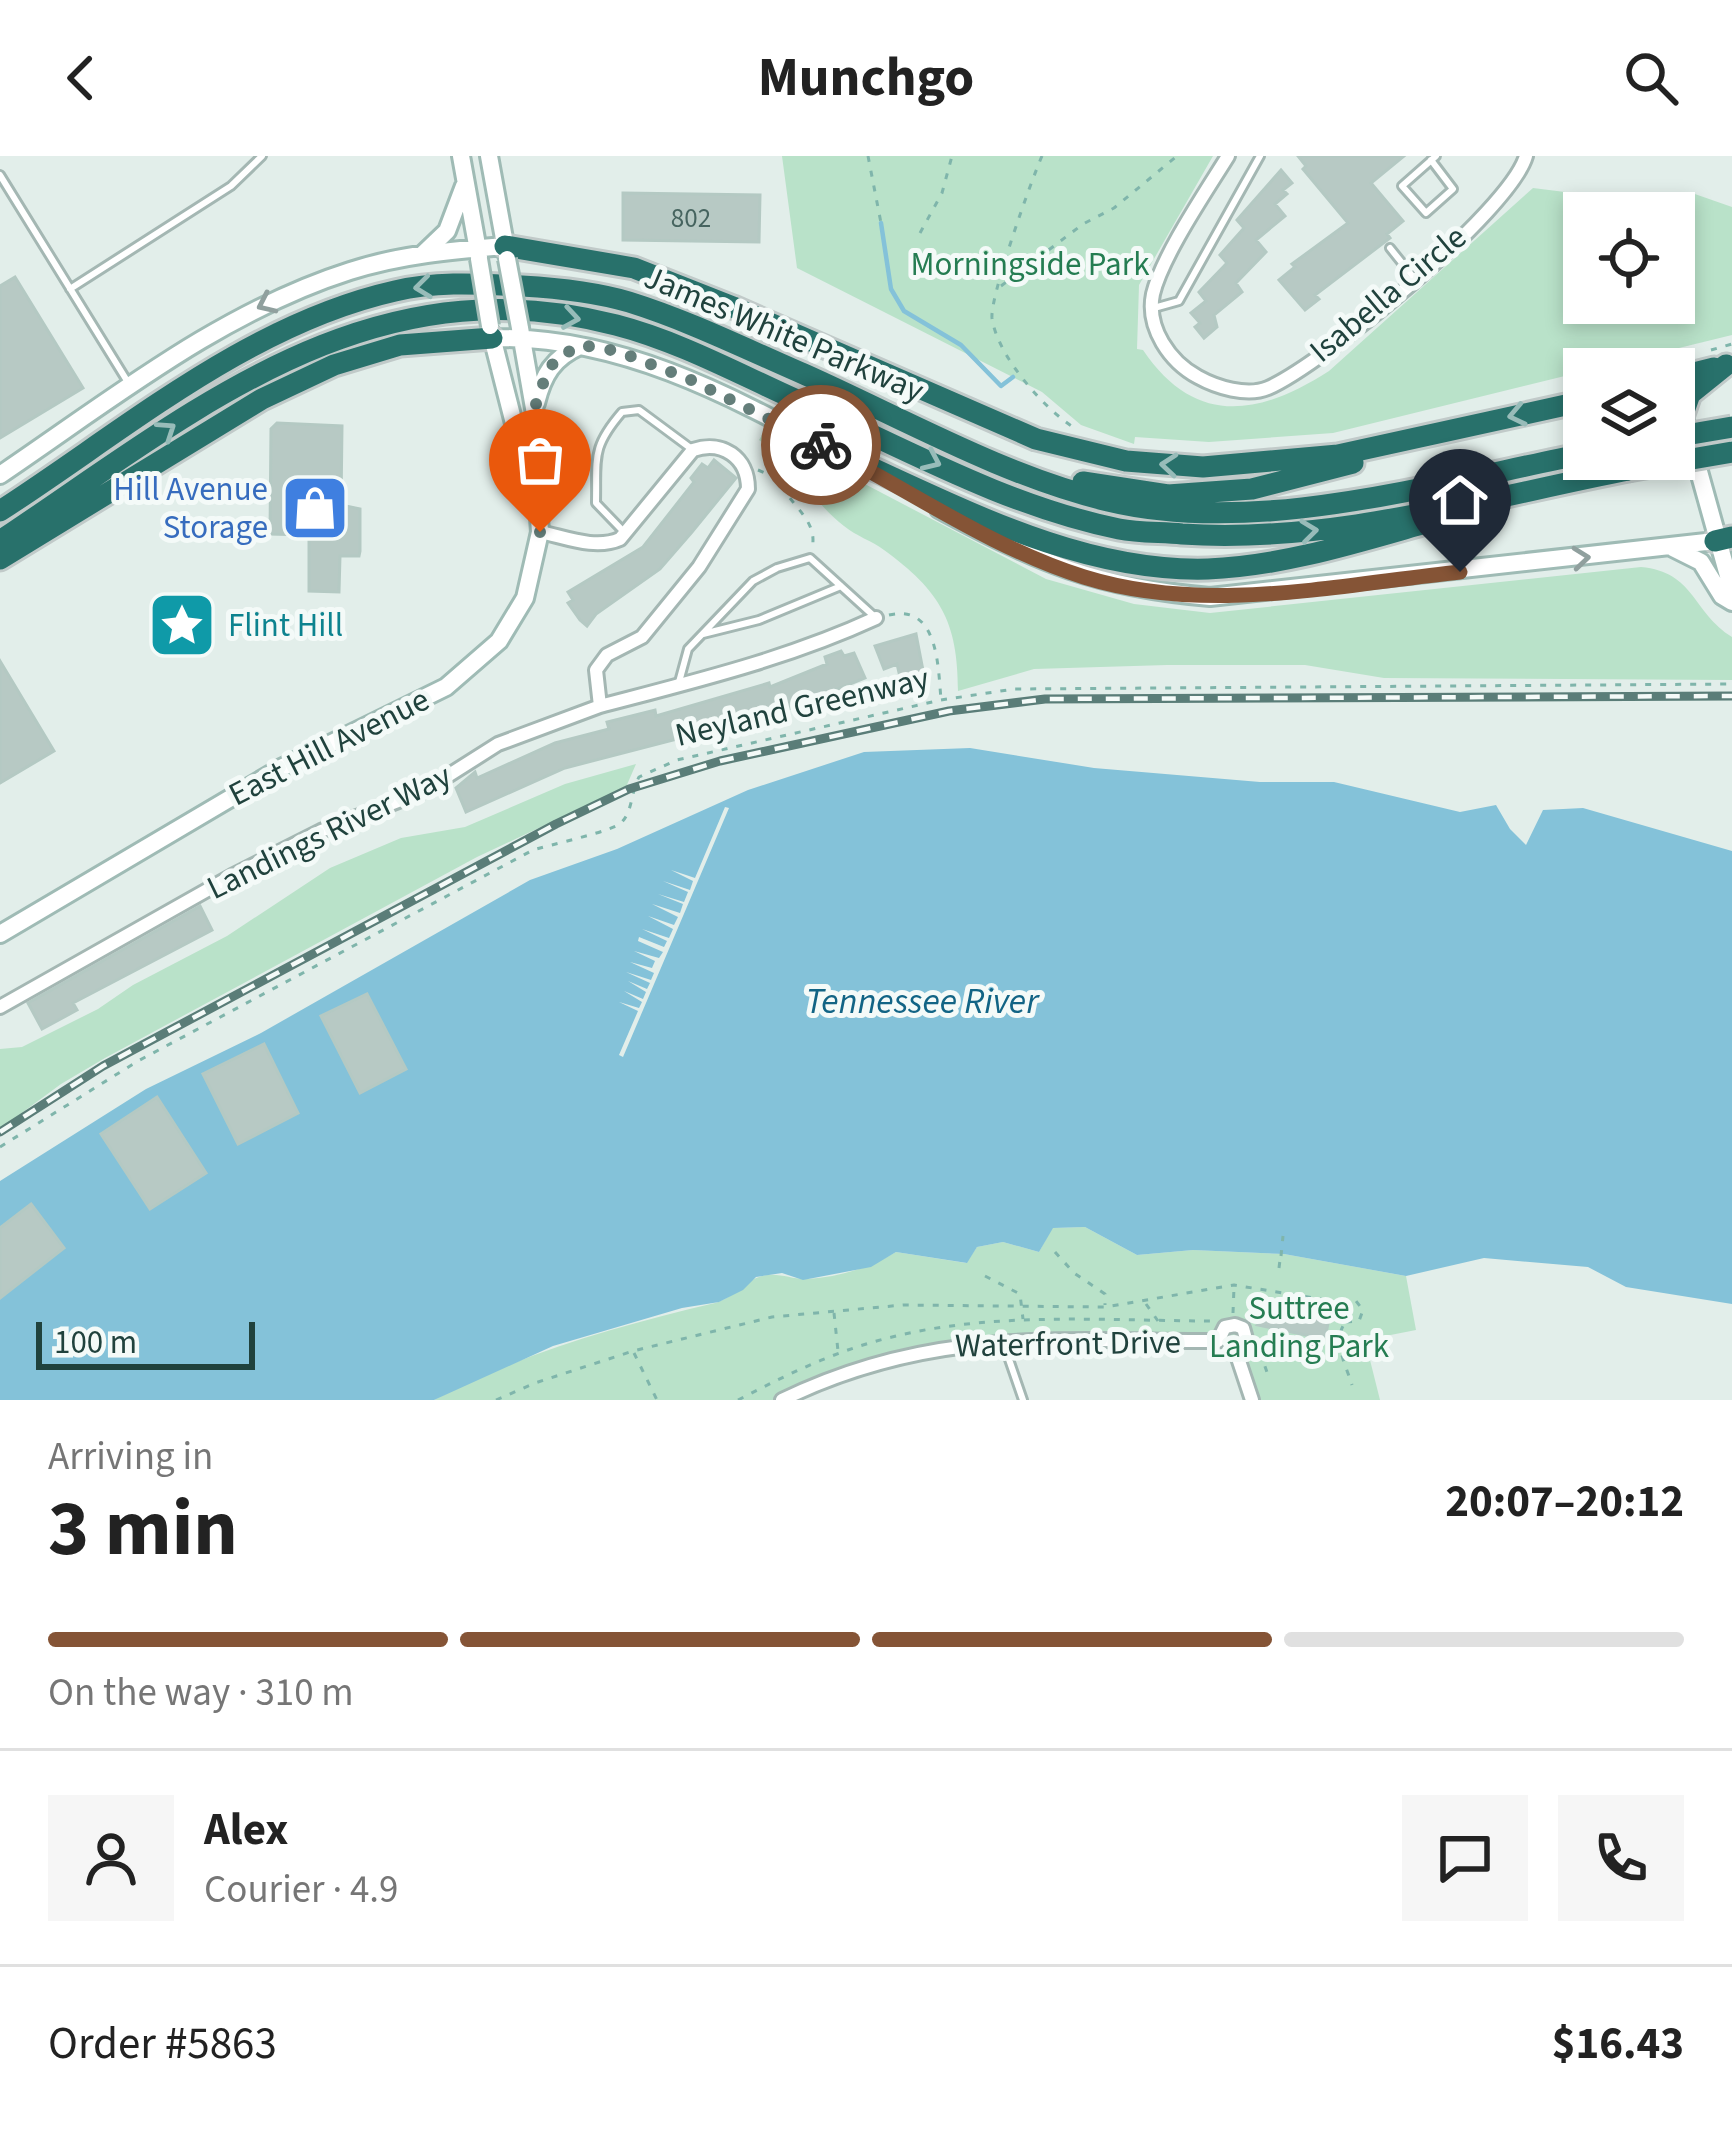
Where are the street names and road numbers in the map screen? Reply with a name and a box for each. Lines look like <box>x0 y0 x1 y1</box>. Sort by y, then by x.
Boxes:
street label: Isabella Circle <box>1299 214 1477 374</box>
street label: James White Parkway <box>637 254 932 414</box>
street label: Neyland Greenway <box>671 655 934 759</box>
street label: East Hill Avenue <box>220 676 438 818</box>
street label: Landings River Way <box>199 752 460 911</box>
street label: Waterfront Drive <box>955 1319 1181 1369</box>

